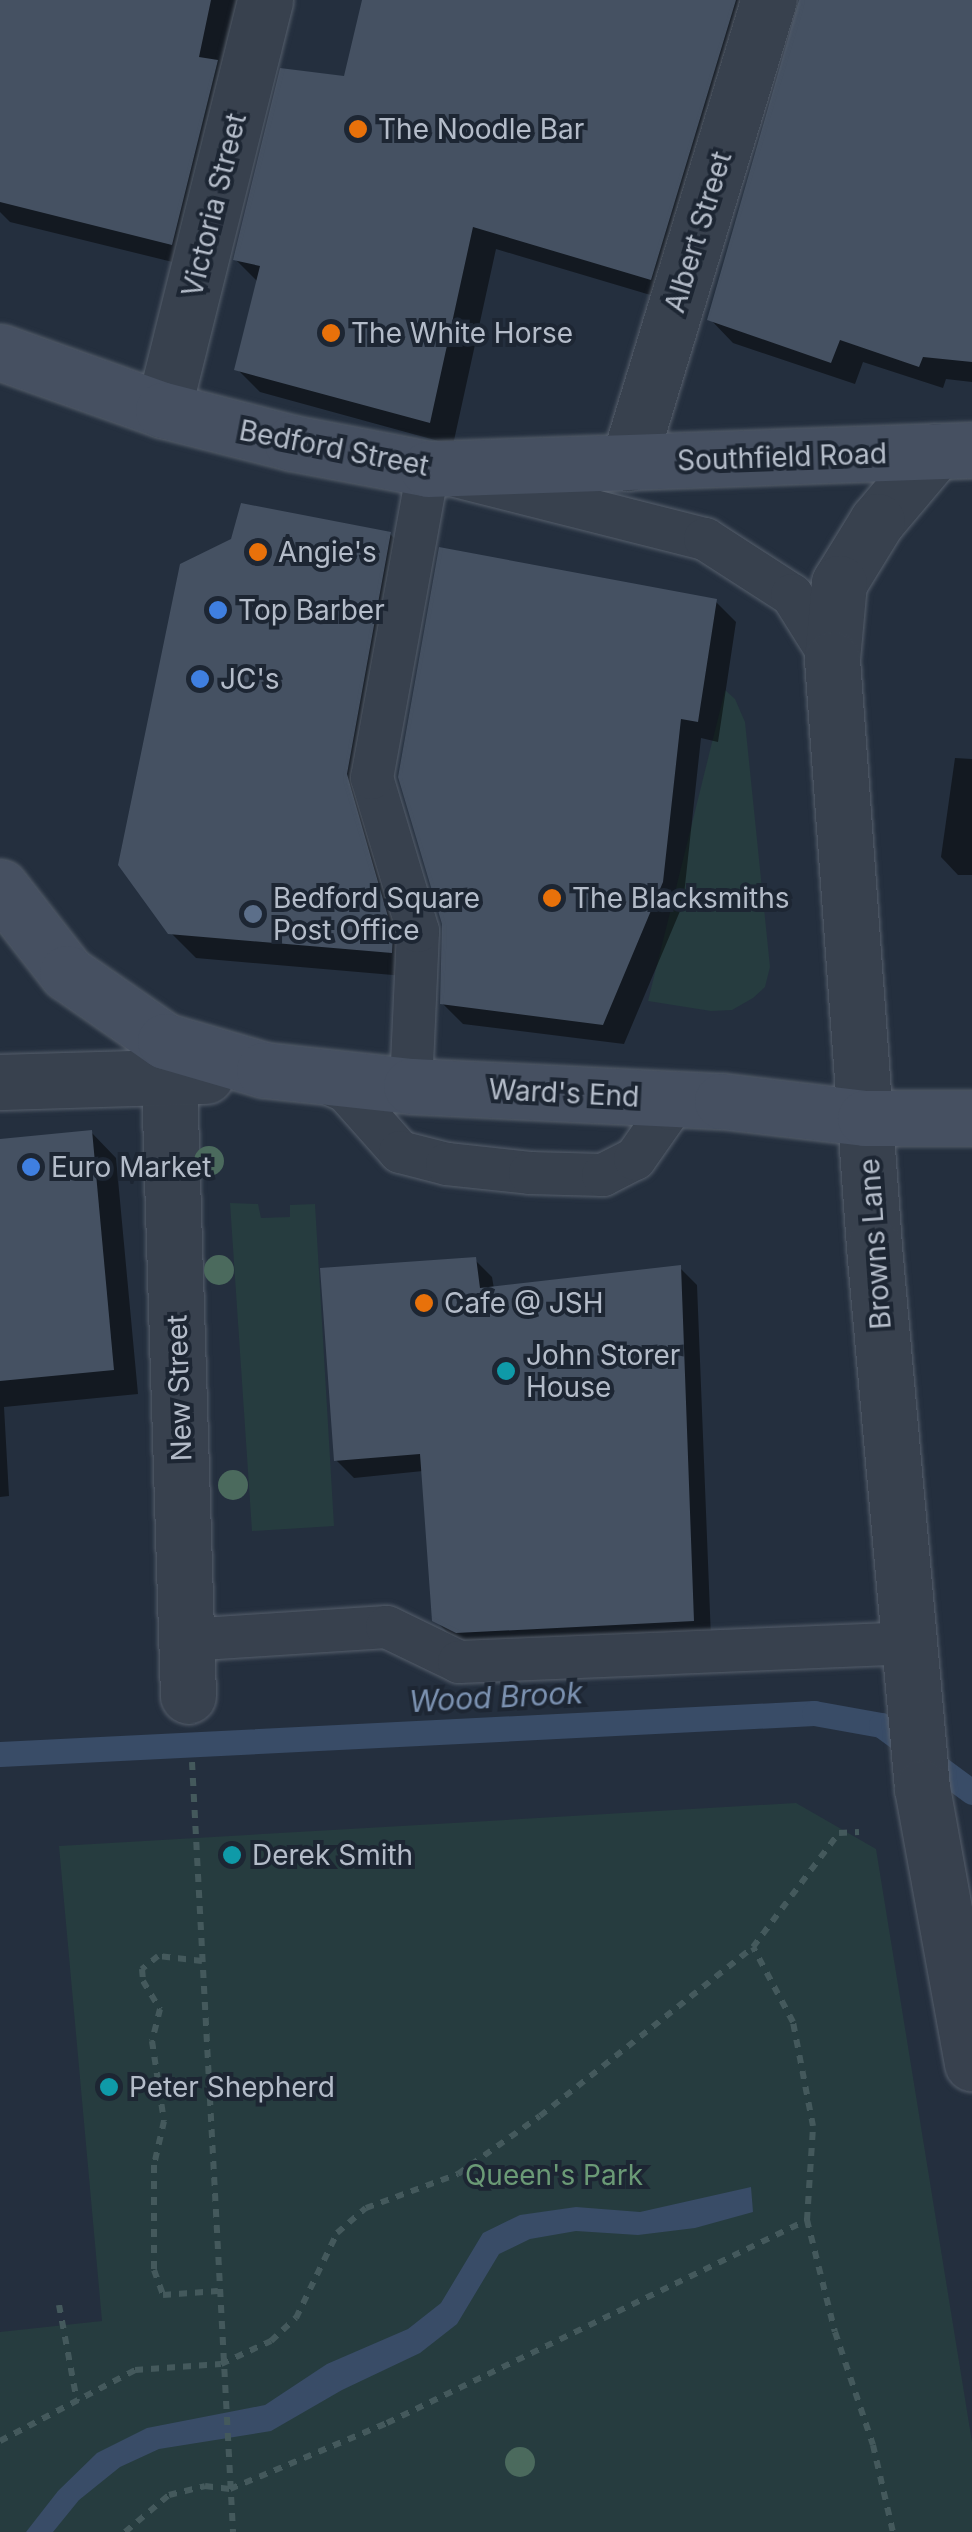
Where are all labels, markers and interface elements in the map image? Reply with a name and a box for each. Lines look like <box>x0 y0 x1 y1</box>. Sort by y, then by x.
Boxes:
street label: Victoria Street <box>175 110 253 300</box>
place label: The Noodle Bar <box>378 112 584 146</box>
marker: The Noodle Bar <box>347 118 369 140</box>
street label: Albert Street <box>658 147 738 317</box>
place label: The White Horse <box>351 316 573 350</box>
marker: The White Horse <box>320 322 342 344</box>
street label: Bedford Street <box>236 413 432 483</box>
street label: Southfield Road <box>677 437 887 477</box>
place label: Angie's <box>278 535 377 569</box>
marker: Angie's <box>247 541 269 563</box>
place label: Top Barber <box>238 593 385 627</box>
marker: Top Barber <box>207 599 229 621</box>
place label: JC's <box>220 662 280 696</box>
marker: JC's <box>189 668 211 690</box>
place label: Bedford Square Post Office <box>273 881 480 947</box>
place label: The Blacksmiths <box>572 881 790 915</box>
marker: The Blacksmiths <box>541 887 563 909</box>
marker: Bedford Square Post Office <box>242 903 264 925</box>
street label: Ward's End <box>488 1072 640 1114</box>
place label: Euro Market <box>51 1150 211 1184</box>
marker: Euro Market <box>20 1156 42 1178</box>
street label: Browns Lane <box>852 1157 898 1331</box>
place label: Cafe @ JSH <box>444 1286 604 1320</box>
marker: Cafe @ JSH <box>413 1292 435 1314</box>
street label: New Street <box>160 1314 198 1462</box>
place label: John Storer House <box>526 1338 680 1404</box>
marker: John Storer House <box>495 1360 517 1382</box>
water label: Wood Brook <box>408 1674 584 1720</box>
place label: Derek Smith <box>252 1838 413 1872</box>
marker: Derek Smith <box>221 1844 243 1866</box>
place label: Peter Shepherd <box>129 2070 335 2104</box>
marker: Peter Shepherd <box>98 2076 120 2098</box>
park label: Queen's Park <box>465 2158 643 2192</box>

